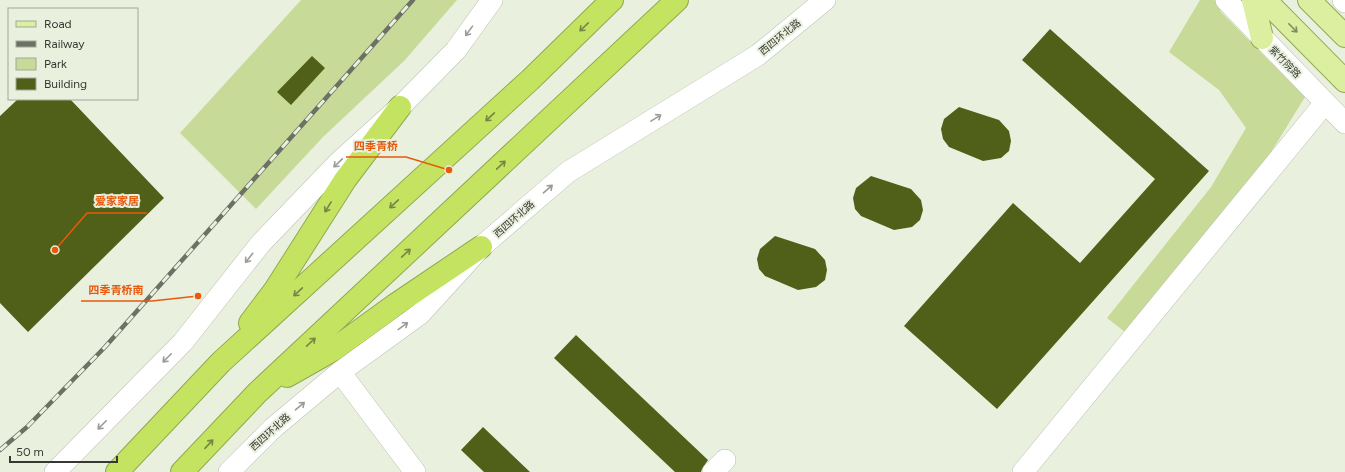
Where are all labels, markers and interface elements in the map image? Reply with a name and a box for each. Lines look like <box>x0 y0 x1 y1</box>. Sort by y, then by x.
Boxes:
legend <box>8 8 138 100</box>
street label: 西四环北路 <box>756 16 804 58</box>
text: Road <box>44 17 72 31</box>
one-way arrow <box>579 22 589 32</box>
one-way arrow <box>1288 23 1297 33</box>
one-way arrow <box>465 26 473 37</box>
text: Railway <box>44 37 85 51</box>
street label: 紫竹院路 <box>1266 43 1304 81</box>
text: Park <box>44 57 67 71</box>
text: Building <box>44 77 87 91</box>
one-way arrow <box>485 112 495 121</box>
one-way arrow <box>650 114 661 122</box>
callout: 四季青桥 <box>346 134 406 157</box>
text: 四季青桥 <box>354 140 398 153</box>
one-way arrow <box>333 158 343 168</box>
one-way arrow <box>496 160 506 169</box>
one-way arrow <box>543 185 553 194</box>
callout: 爱家家居 <box>87 190 147 213</box>
text: 爱家家居 <box>95 195 139 208</box>
street label: 西四环北路 <box>491 198 537 240</box>
one-way arrow <box>389 200 399 209</box>
one-way arrow <box>324 201 332 213</box>
one-way arrow <box>401 249 411 258</box>
one-way arrow <box>245 253 254 264</box>
callout: 四季青桥南 <box>81 278 152 301</box>
text: 四季青桥南 <box>89 284 144 297</box>
one-way arrow <box>293 287 303 297</box>
one-way arrow <box>397 322 408 330</box>
one-way arrow <box>306 338 316 347</box>
one-way arrow <box>162 354 172 363</box>
one-way arrow <box>294 401 305 410</box>
street label: 西四环北路 <box>247 410 293 454</box>
one-way arrow <box>97 420 107 430</box>
scale bar <box>10 438 117 464</box>
one-way arrow <box>204 439 214 449</box>
text: 50 m <box>16 445 44 459</box>

